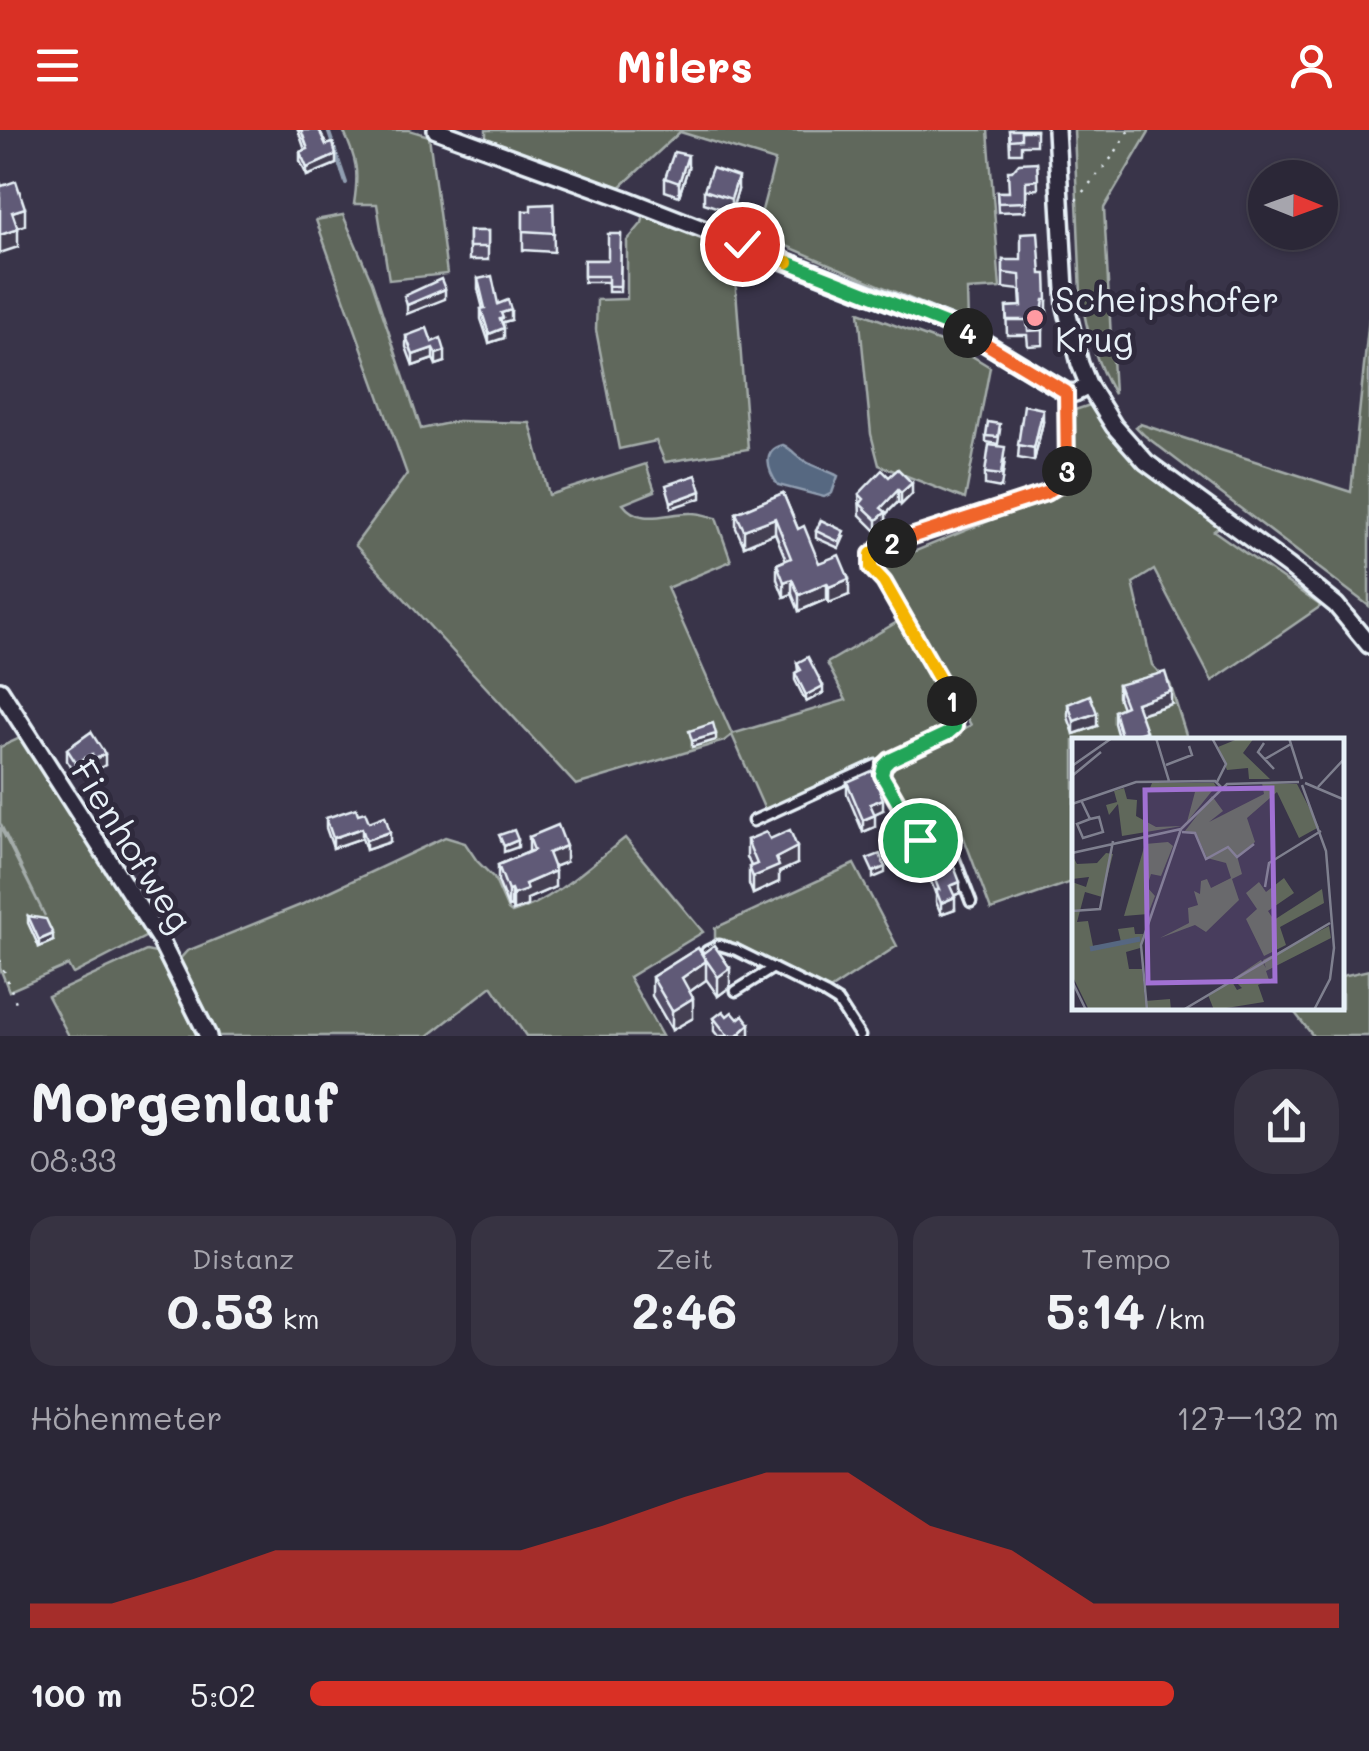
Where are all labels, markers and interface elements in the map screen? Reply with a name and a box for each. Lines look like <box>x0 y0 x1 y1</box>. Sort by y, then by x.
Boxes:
text: Milers <box>616 36 753 94</box>
icon: menu <box>30 38 85 93</box>
icon: person <box>1284 38 1339 93</box>
north arrow <box>1248 160 1338 250</box>
map controls <box>1248 160 1338 250</box>
pin <box>700 202 785 287</box>
icon: check <box>715 217 770 272</box>
place label: Scheipshofer Krug <box>1055 275 1279 361</box>
marker: Scheipshofer Krug <box>1024 307 1046 329</box>
pin: 4 <box>943 308 993 358</box>
text: 4 <box>959 315 977 351</box>
pin: 3 <box>1042 446 1092 496</box>
text: 3 <box>1059 453 1075 489</box>
pin: 2 <box>867 518 917 568</box>
text: 2 <box>884 525 900 561</box>
pin: 1 <box>927 676 977 726</box>
text: 1 <box>946 683 958 719</box>
inset map <box>1072 738 1344 1011</box>
street label: Fienhofweg <box>62 750 204 940</box>
pin <box>878 798 963 883</box>
icon: arrive <box>893 813 948 868</box>
text: Morgenlauf <box>30 1064 337 1136</box>
button: share <box>1234 1069 1339 1174</box>
text: 08:33 <box>30 1138 117 1180</box>
text: Distanz <box>192 1240 294 1276</box>
text: Zeit <box>656 1240 713 1276</box>
text: Tempo <box>1081 1240 1170 1276</box>
text: 0.53 <box>167 1276 273 1342</box>
text: 2:46 <box>632 1276 737 1342</box>
text: 5:14 <box>1046 1276 1145 1342</box>
text: km <box>273 1300 320 1336</box>
text: /km <box>1145 1300 1206 1336</box>
text: Höhenmeter <box>30 1396 223 1438</box>
text: 127–132 m <box>1176 1396 1339 1438</box>
text: 100 m <box>30 1673 122 1715</box>
text: 5:02 <box>190 1673 256 1715</box>

